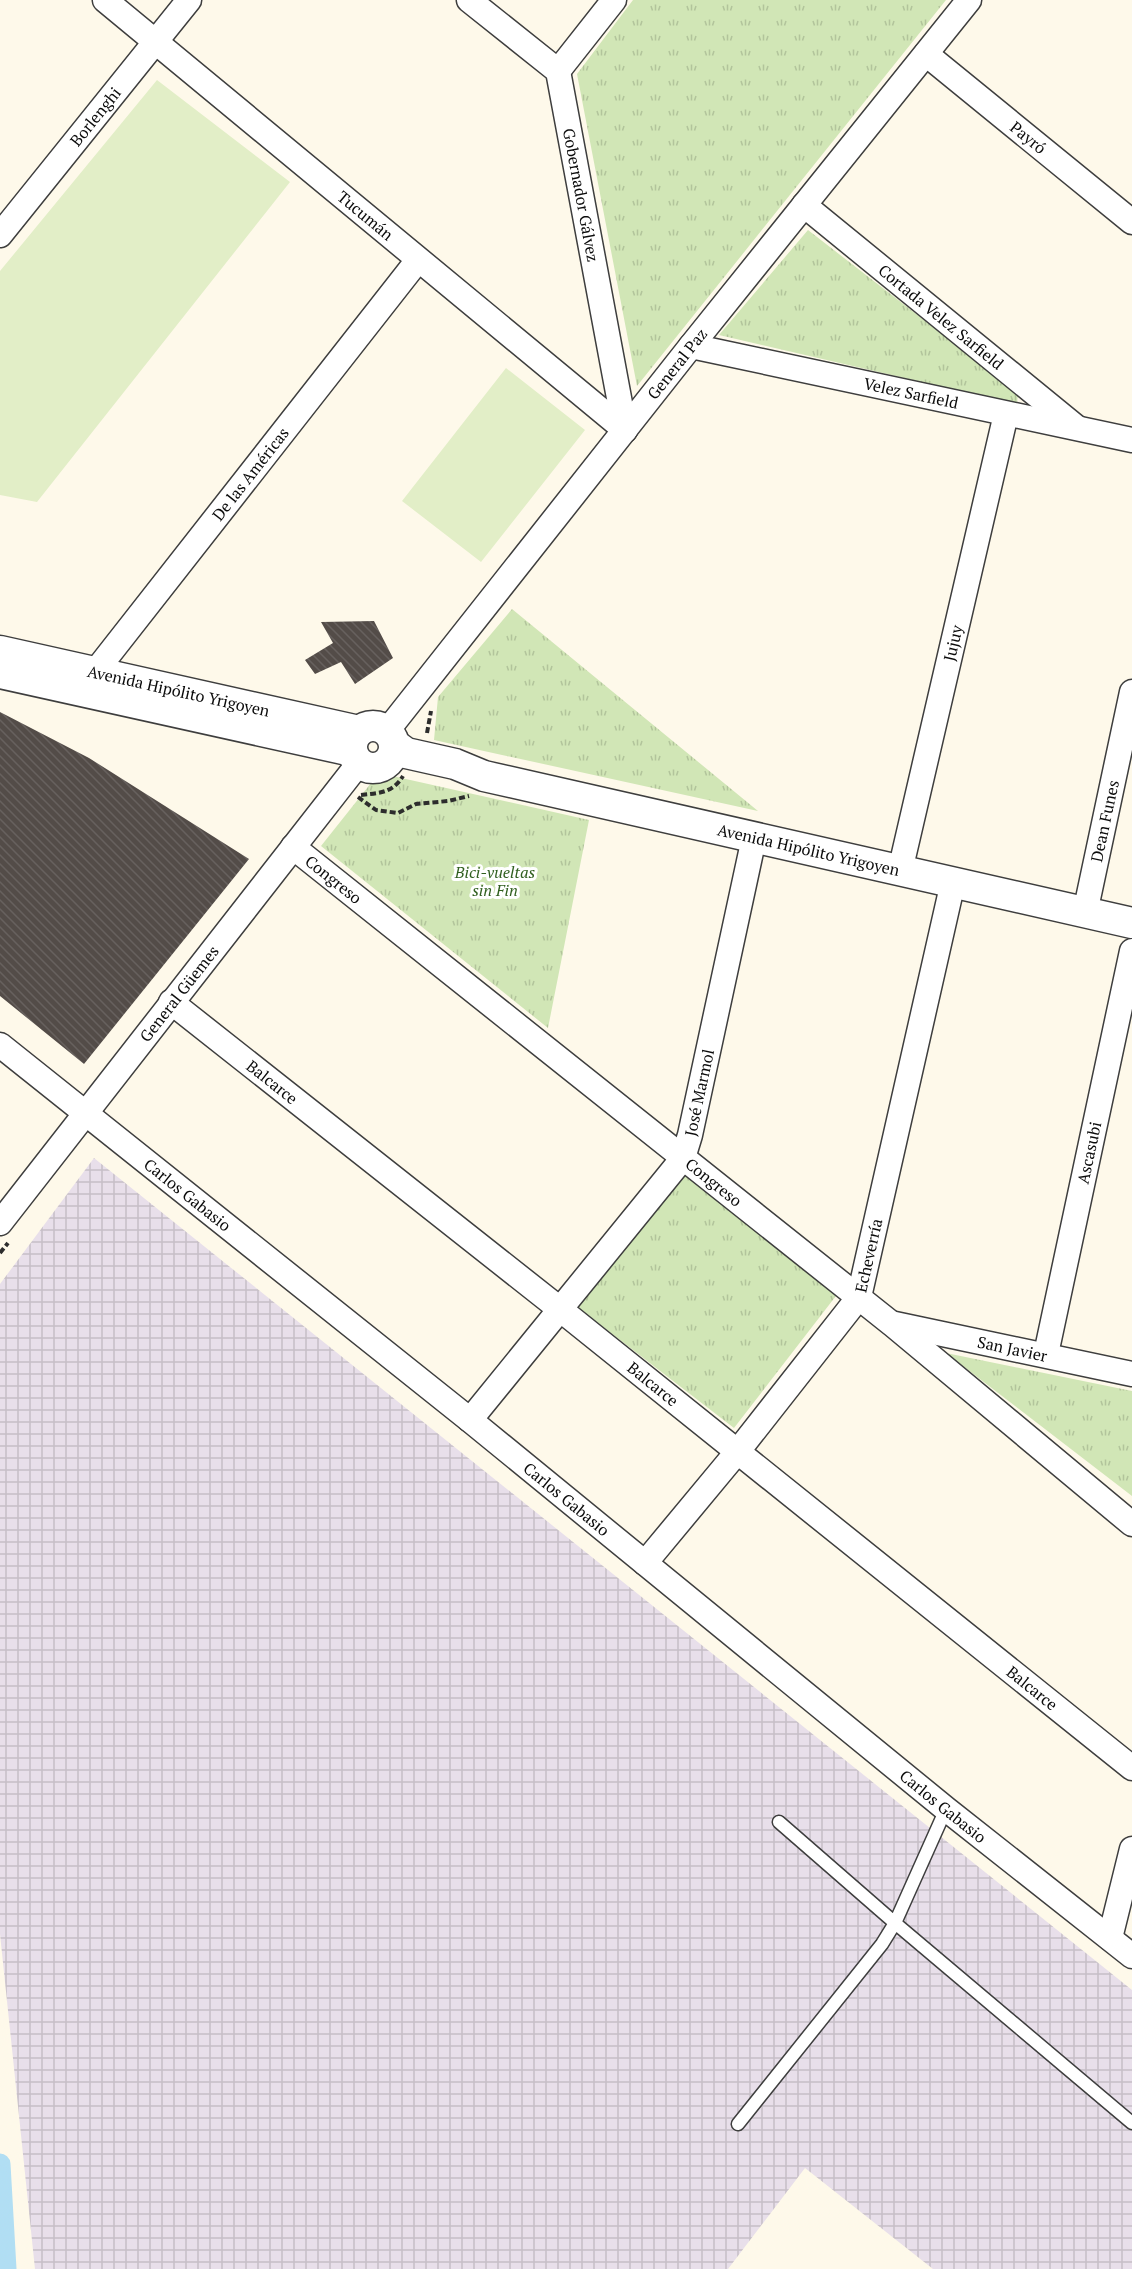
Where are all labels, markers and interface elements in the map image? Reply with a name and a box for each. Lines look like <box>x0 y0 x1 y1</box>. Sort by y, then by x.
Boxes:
street label: Borlenghi <box>65 82 126 151</box>
street label: Payró <box>1006 116 1051 159</box>
street label: Gobernador Gálvez <box>558 126 604 264</box>
street label: Tucumán <box>333 186 399 245</box>
street label: Cortada Velez Sarfield <box>874 259 1008 375</box>
street label: General Paz <box>642 324 712 404</box>
street label: Velez Sarfield <box>862 372 960 414</box>
street label: De las Américas <box>207 423 294 525</box>
street label: Jujuy <box>938 622 968 663</box>
street label: Avenida Hipólito Yrigoyen <box>85 660 272 722</box>
street label: Dean Funes <box>1085 778 1124 864</box>
street label: Avenida Hipólito Yrigoyen <box>715 818 902 881</box>
street label: Congreso <box>301 850 367 909</box>
park label: Bici-vueltas sin Fin <box>454 861 535 901</box>
street label: General Güemes <box>134 941 224 1046</box>
street label: José Marmol <box>679 1047 719 1138</box>
street label: Balcarce <box>242 1055 302 1109</box>
street label: Ascasubi <box>1072 1119 1106 1186</box>
street label: Carlos Gabasio <box>139 1153 236 1236</box>
street label: Congreso <box>681 1153 747 1212</box>
street label: Echeverría <box>849 1216 887 1295</box>
street label: San Javier <box>976 1331 1050 1367</box>
street label: Balcarce <box>623 1357 683 1411</box>
street label: Carlos Gabasio <box>519 1457 615 1541</box>
street label: Balcarce <box>1002 1661 1062 1715</box>
street label: Carlos Gabasio <box>895 1765 991 1848</box>

